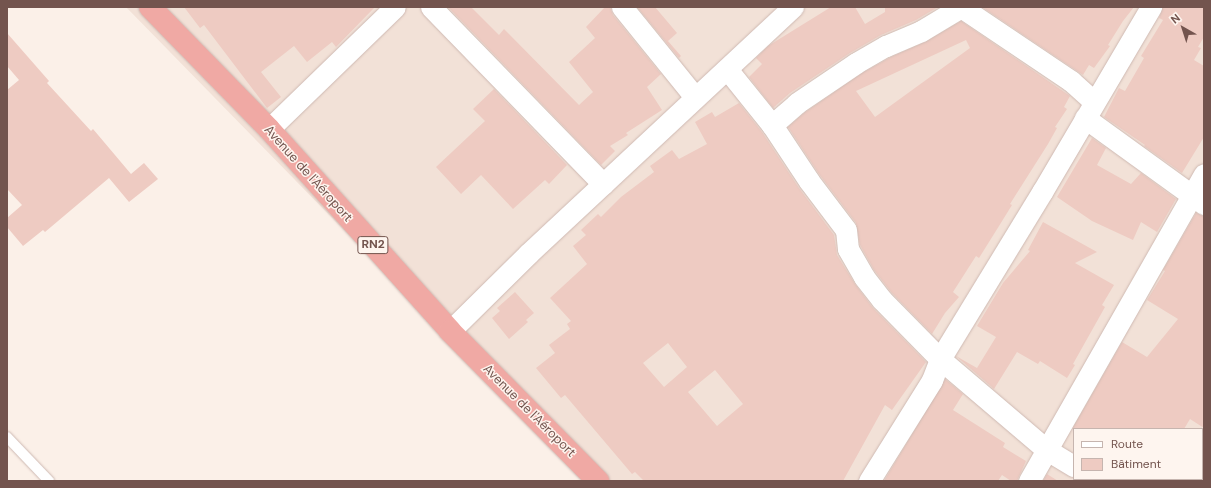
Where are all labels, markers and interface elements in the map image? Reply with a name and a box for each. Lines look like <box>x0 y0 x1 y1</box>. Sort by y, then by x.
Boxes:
north arrow <box>1163 8 1203 48</box>
text: N <box>1168 11 1183 27</box>
street label: Avenue de l'Aéroport <box>261 123 355 225</box>
road number: RN2 <box>357 235 389 255</box>
street label: Avenue de l'Aéroport <box>479 361 579 461</box>
legend <box>1073 428 1203 480</box>
text: Route <box>1111 436 1143 452</box>
text: Bâtiment <box>1111 456 1161 472</box>

